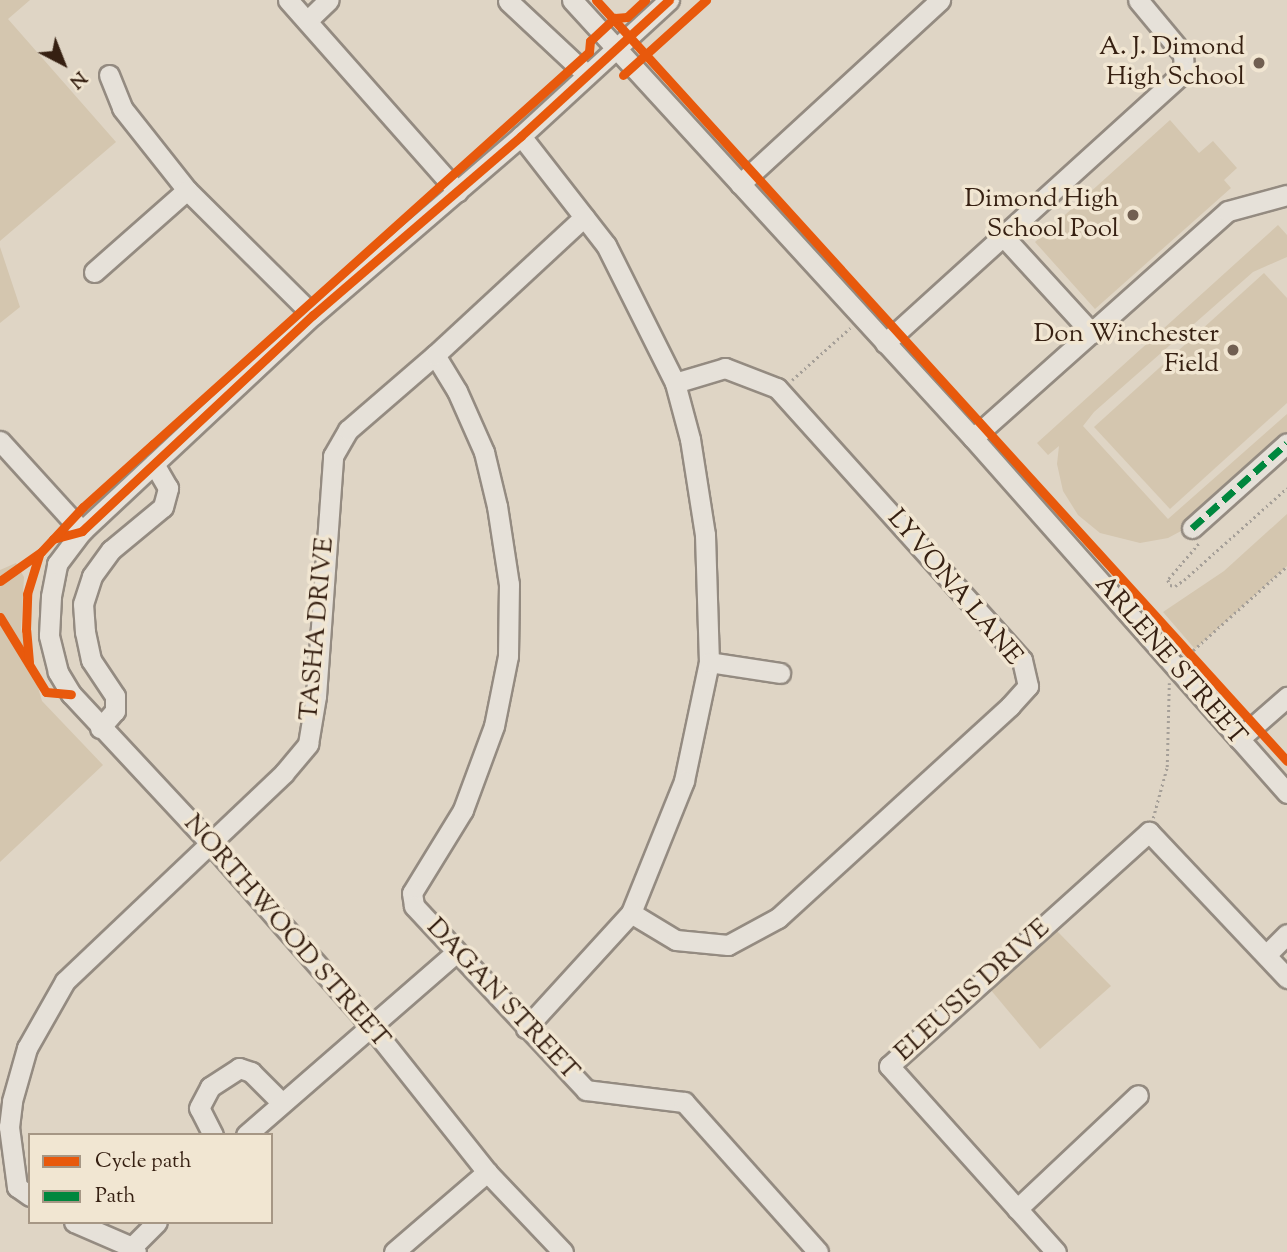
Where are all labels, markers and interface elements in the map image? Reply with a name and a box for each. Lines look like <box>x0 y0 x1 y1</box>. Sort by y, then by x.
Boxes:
north arrow <box>28 28 98 98</box>
place label: A. J. Dimond High School <box>1099 32 1245 94</box>
marker: A. J. Dimond High School <box>1251 55 1267 71</box>
text: N <box>63 64 92 94</box>
place label: Dimond High School Pool <box>964 184 1119 246</box>
marker: Dimond High School Pool <box>1125 207 1141 223</box>
place label: Don Winchester Field <box>1034 319 1219 380</box>
marker: Don Winchester Field <box>1225 342 1241 358</box>
street label: LYVONA LANE <box>880 504 1028 672</box>
street label: TASHA DRIVE <box>294 536 342 722</box>
street label: ARLENE STREET <box>1088 570 1252 752</box>
street label: NORTHWOOD STREET <box>176 809 396 1055</box>
street label: DAGAN STREET <box>419 913 585 1087</box>
street label: ELEUSIS DRIVE <box>889 913 1057 1069</box>
legend <box>28 1133 273 1224</box>
text: Cycle path <box>95 1147 192 1177</box>
text: Path <box>95 1182 136 1212</box>

